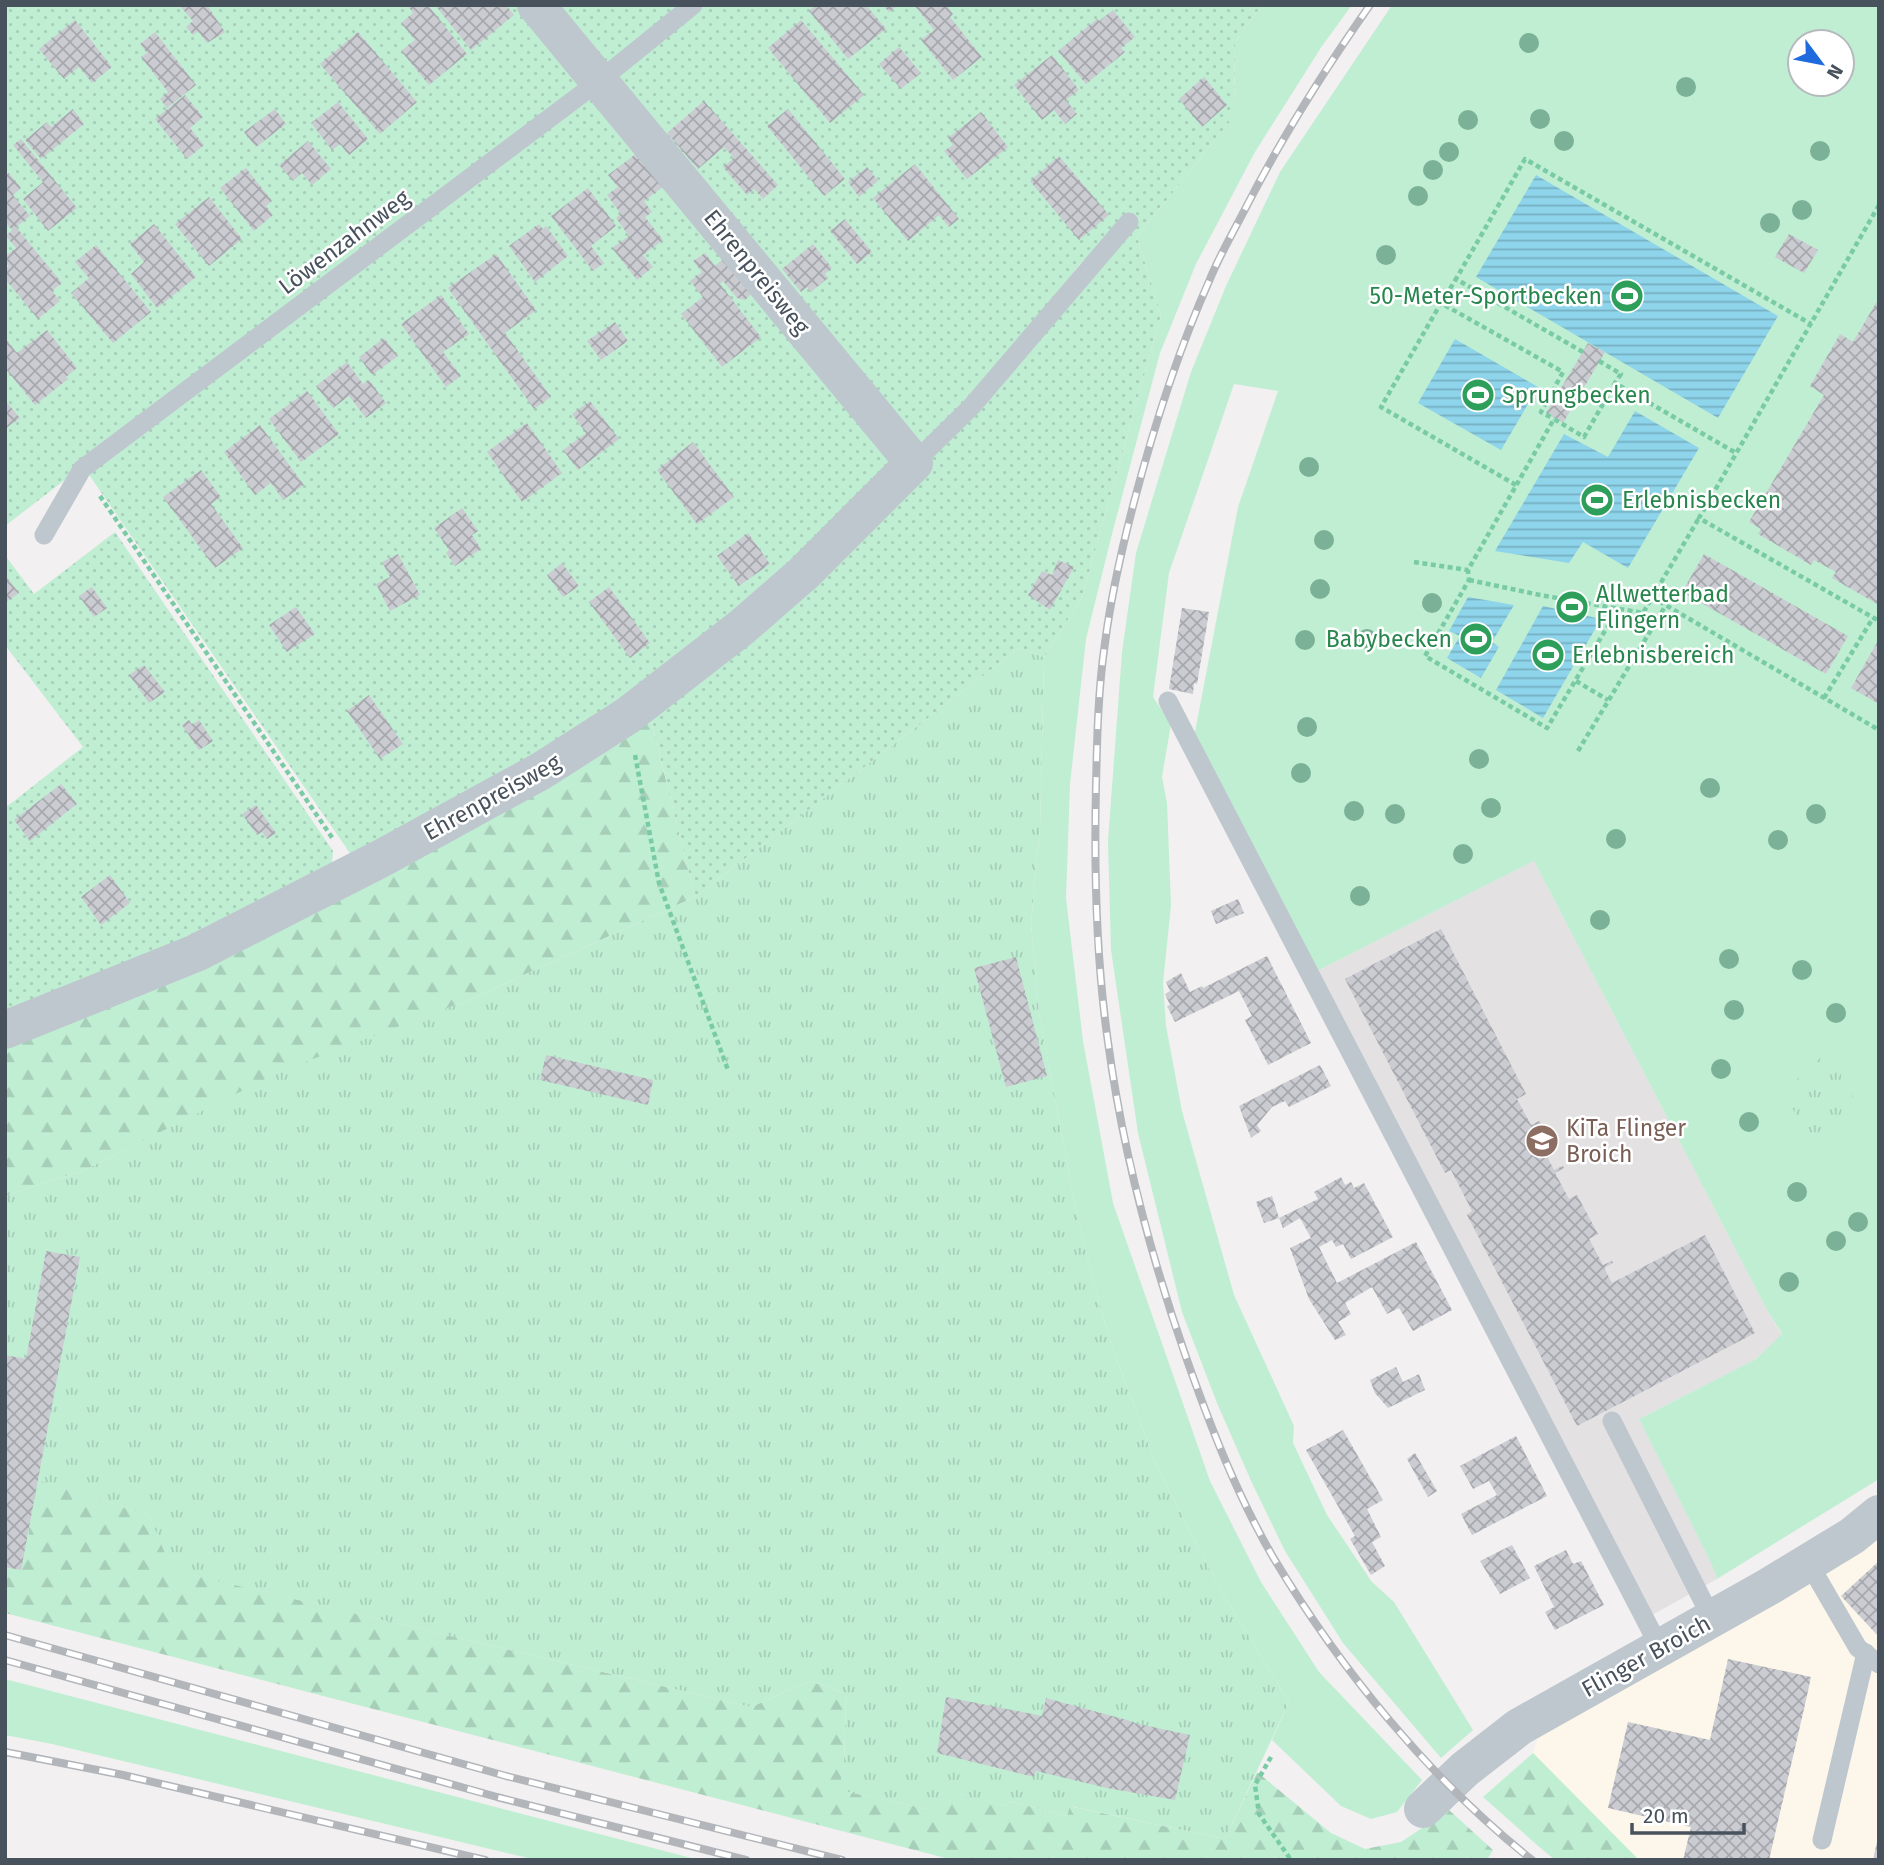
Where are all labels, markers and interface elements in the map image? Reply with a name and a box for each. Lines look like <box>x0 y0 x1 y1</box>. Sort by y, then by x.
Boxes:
north arrow <box>1786 28 1856 98</box>
text: N <box>1822 60 1848 83</box>
street label: Löwenzahnweg <box>273 184 415 300</box>
street label: Ehrenpreisweg <box>698 204 816 340</box>
sports icon: 50-Meter-Sportbecken <box>1608 277 1646 315</box>
place label: 50-Meter-Sportbecken <box>1369 282 1602 310</box>
sports icon: Sprungbecken <box>1459 376 1497 414</box>
place label: Sprungbecken <box>1502 381 1651 409</box>
sports icon: Erlebnisbecken <box>1578 481 1616 519</box>
place label: Erlebnisbecken <box>1622 486 1781 514</box>
place label: Allwetterbad Flingern <box>1596 580 1729 634</box>
sports icon: Allwetterbad Flingern <box>1553 588 1591 626</box>
sports icon: Babybecken <box>1457 620 1495 658</box>
place label: Babybecken <box>1326 625 1452 653</box>
sports icon: Erlebnisbereich <box>1529 636 1567 674</box>
place label: Erlebnisbereich <box>1572 641 1734 669</box>
street label: Ehrenpreisweg <box>419 748 565 846</box>
place label: KiTa Flinger Broich <box>1566 1114 1686 1168</box>
school or university icon: KiTa Flinger Broich <box>1523 1122 1561 1160</box>
street label: Flinger Broich <box>1576 1609 1716 1703</box>
scale bar <box>1632 1792 1744 1836</box>
text: 20 m <box>1643 1803 1689 1829</box>

